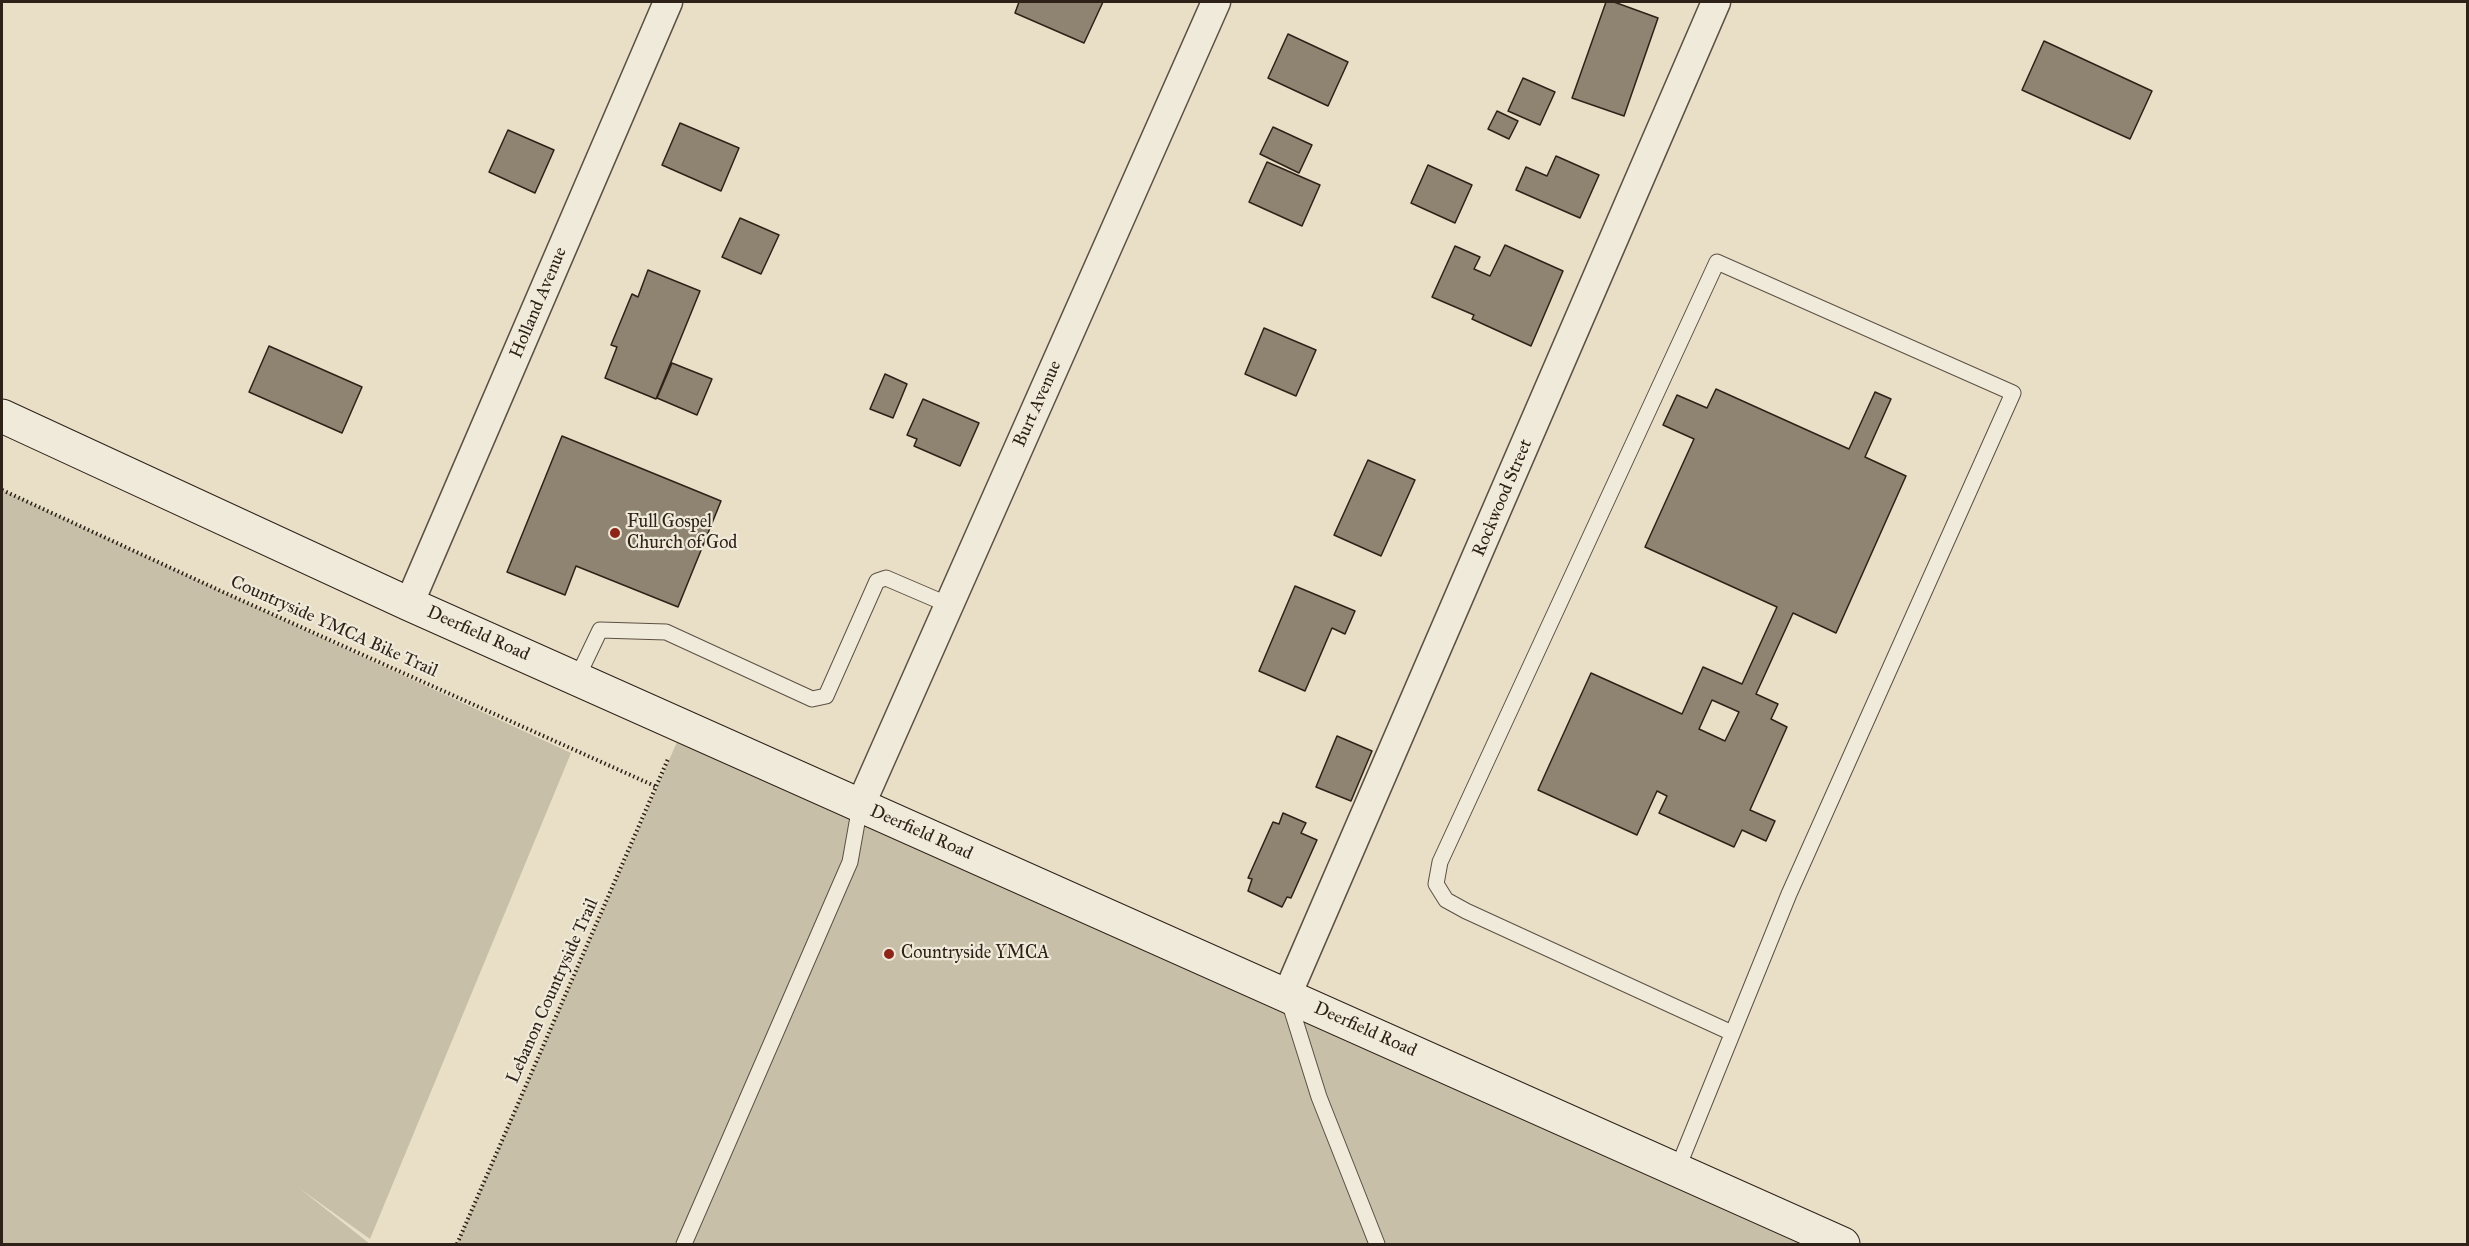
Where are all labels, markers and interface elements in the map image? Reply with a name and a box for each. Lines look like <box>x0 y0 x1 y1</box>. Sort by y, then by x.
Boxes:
street label: Holland Avenue <box>506 244 572 362</box>
street label: Burt Avenue <box>1009 357 1067 451</box>
street label: Rockwood Street <box>1469 436 1537 560</box>
place label: Full Gospel Church of God <box>627 512 737 554</box>
marker: Full Gospel Church of God <box>608 526 622 540</box>
street label: Countryside YMCA Bike Trail <box>227 571 441 683</box>
street label: Deerfield Road <box>423 602 533 666</box>
street label: Deerfield Road <box>866 801 976 865</box>
street label: Lebanon Countryside Trail <box>502 895 604 1087</box>
place label: Countryside YMCA <box>901 943 1049 965</box>
marker: Countryside YMCA <box>882 947 896 961</box>
street label: Deerfield Road <box>1310 998 1420 1062</box>

